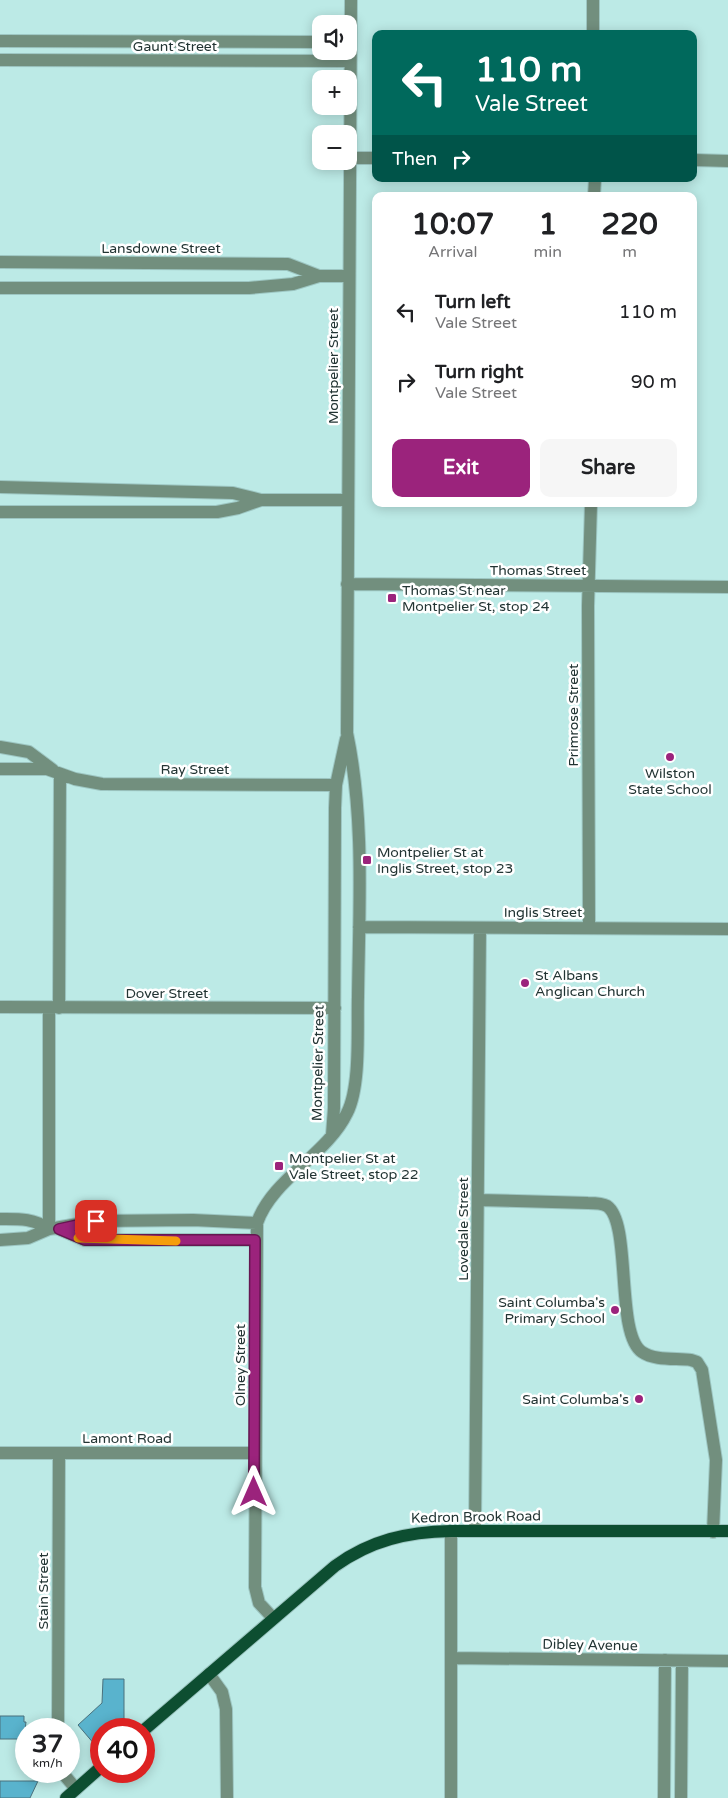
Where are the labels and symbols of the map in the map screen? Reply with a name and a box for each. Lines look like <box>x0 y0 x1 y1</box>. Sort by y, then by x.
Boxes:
street label: Gaunt Street <box>133 38 218 55</box>
street label: Lansdowne Street <box>101 240 221 257</box>
street label: Montpelier Street <box>325 307 342 424</box>
street label: Thomas Street <box>490 562 587 579</box>
place label: Thomas St near Montpelier St, stop 24 <box>402 582 550 615</box>
marker: Thomas St near Montpelier St, stop 24 <box>386 592 398 604</box>
street label: Primrose Street <box>565 663 582 766</box>
marker: Wilston State School <box>664 751 676 763</box>
street label: Ray Street <box>161 761 230 778</box>
place label: Wilston State School <box>628 765 712 798</box>
place label: Montpelier St at Inglis Street, stop 23 <box>377 844 513 877</box>
marker: Montpelier St at Inglis Street, stop 23 <box>361 854 373 866</box>
street label: Inglis Street <box>504 904 583 921</box>
place label: St Albans Anglican Church <box>535 967 645 1000</box>
marker: St Albans Anglican Church <box>519 977 531 989</box>
street label: Dover Street <box>126 985 209 1002</box>
street label: Montpelier Street <box>308 1004 328 1121</box>
place label: Montpelier St at Vale Street, stop 22 <box>289 1150 419 1183</box>
marker: Montpelier St at Vale Street, stop 22 <box>273 1160 285 1172</box>
street label: Lovedale Street <box>455 1177 472 1281</box>
pin <box>75 1200 117 1242</box>
place label: Saint Columba's Primary School <box>498 1294 605 1327</box>
marker: Saint Columba's Primary School <box>609 1304 621 1316</box>
street label: Olney Street <box>232 1323 249 1406</box>
place label: Saint Columba's <box>522 1391 629 1408</box>
marker: Saint Columba's <box>633 1393 645 1405</box>
street label: Lamont Road <box>82 1430 172 1447</box>
position arrow <box>227 1465 279 1517</box>
street label: Kedron Brook Road <box>411 1507 541 1527</box>
street label: Stain Street <box>35 1552 52 1630</box>
street label: Dibley Avenue <box>542 1636 638 1654</box>
speed limit sign: 40 <box>90 1718 155 1783</box>

